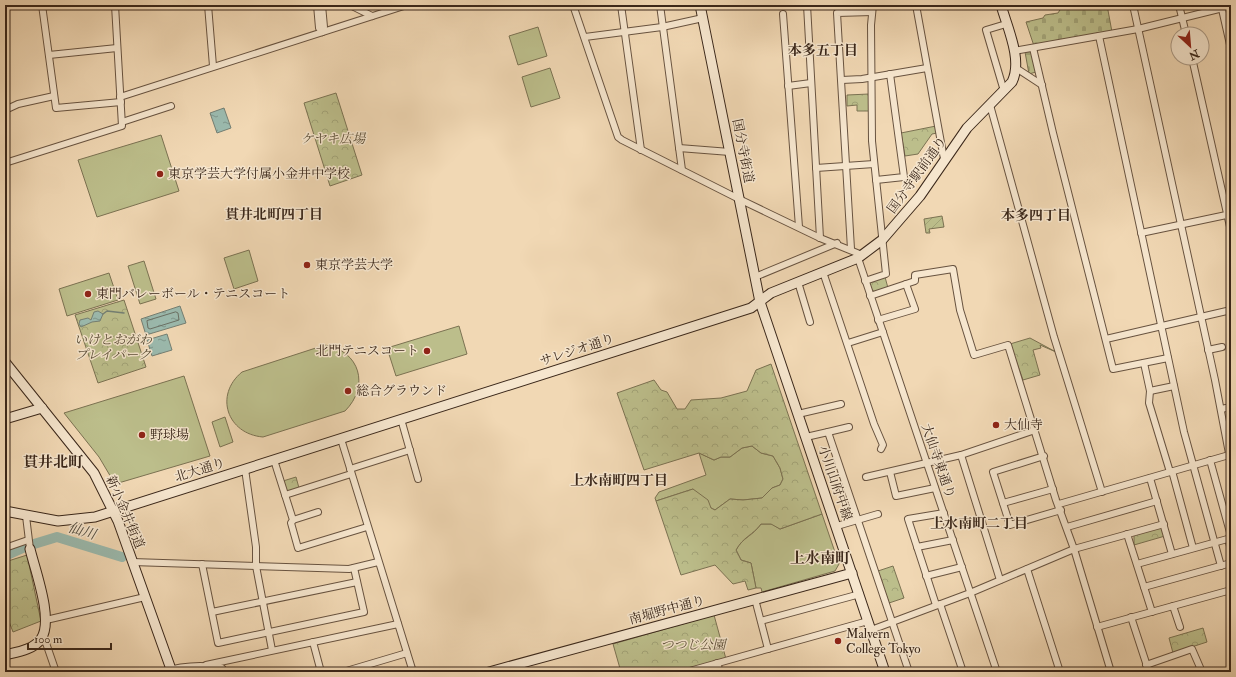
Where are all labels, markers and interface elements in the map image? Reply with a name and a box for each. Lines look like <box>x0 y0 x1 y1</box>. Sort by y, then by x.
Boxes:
north arrow <box>1170 26 1210 66</box>
district label: 本多五丁目 <box>788 42 858 59</box>
text: N <box>1186 46 1202 63</box>
street label: 国分寺街道 <box>729 118 757 184</box>
park label: ケヤキ広場 <box>301 131 366 147</box>
street label: 国分寺駅前通り <box>884 133 950 217</box>
place label: 東京学芸大学付属小金井中学校 <box>168 166 350 182</box>
marker: 東京学芸大学付属小金井中学校 <box>155 169 165 179</box>
district label: 貫井北町四丁目 <box>225 206 323 223</box>
district label: 本多四丁目 <box>1001 207 1071 224</box>
place label: 東京学芸大学 <box>315 257 393 273</box>
marker: 東京学芸大学 <box>302 260 312 270</box>
place label: 東門バレーボール・テニスコート <box>96 286 290 302</box>
marker: 東門バレーボール・テニスコート <box>83 289 93 299</box>
street label: サレジオ通り <box>538 330 616 370</box>
park label: いけとおがわ プレイパーク <box>74 332 153 363</box>
place label: 北門テニスコート <box>316 343 419 359</box>
marker: 北門テニスコート <box>422 346 432 356</box>
place label: 総合グラウンド <box>356 383 447 399</box>
marker: 総合グラウンド <box>343 386 353 396</box>
place label: 大仙寺 <box>1004 417 1043 433</box>
marker: 大仙寺 <box>991 420 1001 430</box>
street label: 大仙寺東通り <box>918 422 958 500</box>
place label: 野球場 <box>150 427 189 443</box>
marker: 野球場 <box>137 430 147 440</box>
street label: 小川山府中線 <box>815 444 855 522</box>
district label: 貫井北町 <box>23 453 83 472</box>
street label: 北大通り <box>173 455 227 485</box>
district label: 上水南町四丁目 <box>570 472 668 489</box>
street label: 新小金井街道 <box>102 473 148 551</box>
district label: 上水南町二丁目 <box>930 515 1028 532</box>
water label: 仙川 <box>66 519 100 544</box>
district label: 上水南町 <box>790 549 850 568</box>
street label: 南堀野中通り <box>627 592 707 628</box>
scale bar <box>28 625 111 651</box>
place label: Malvern College Tokyo <box>846 626 921 658</box>
text: 100 m <box>34 632 63 647</box>
marker: Malvern College Tokyo <box>833 636 843 646</box>
park label: つつじ公園 <box>660 637 727 653</box>

